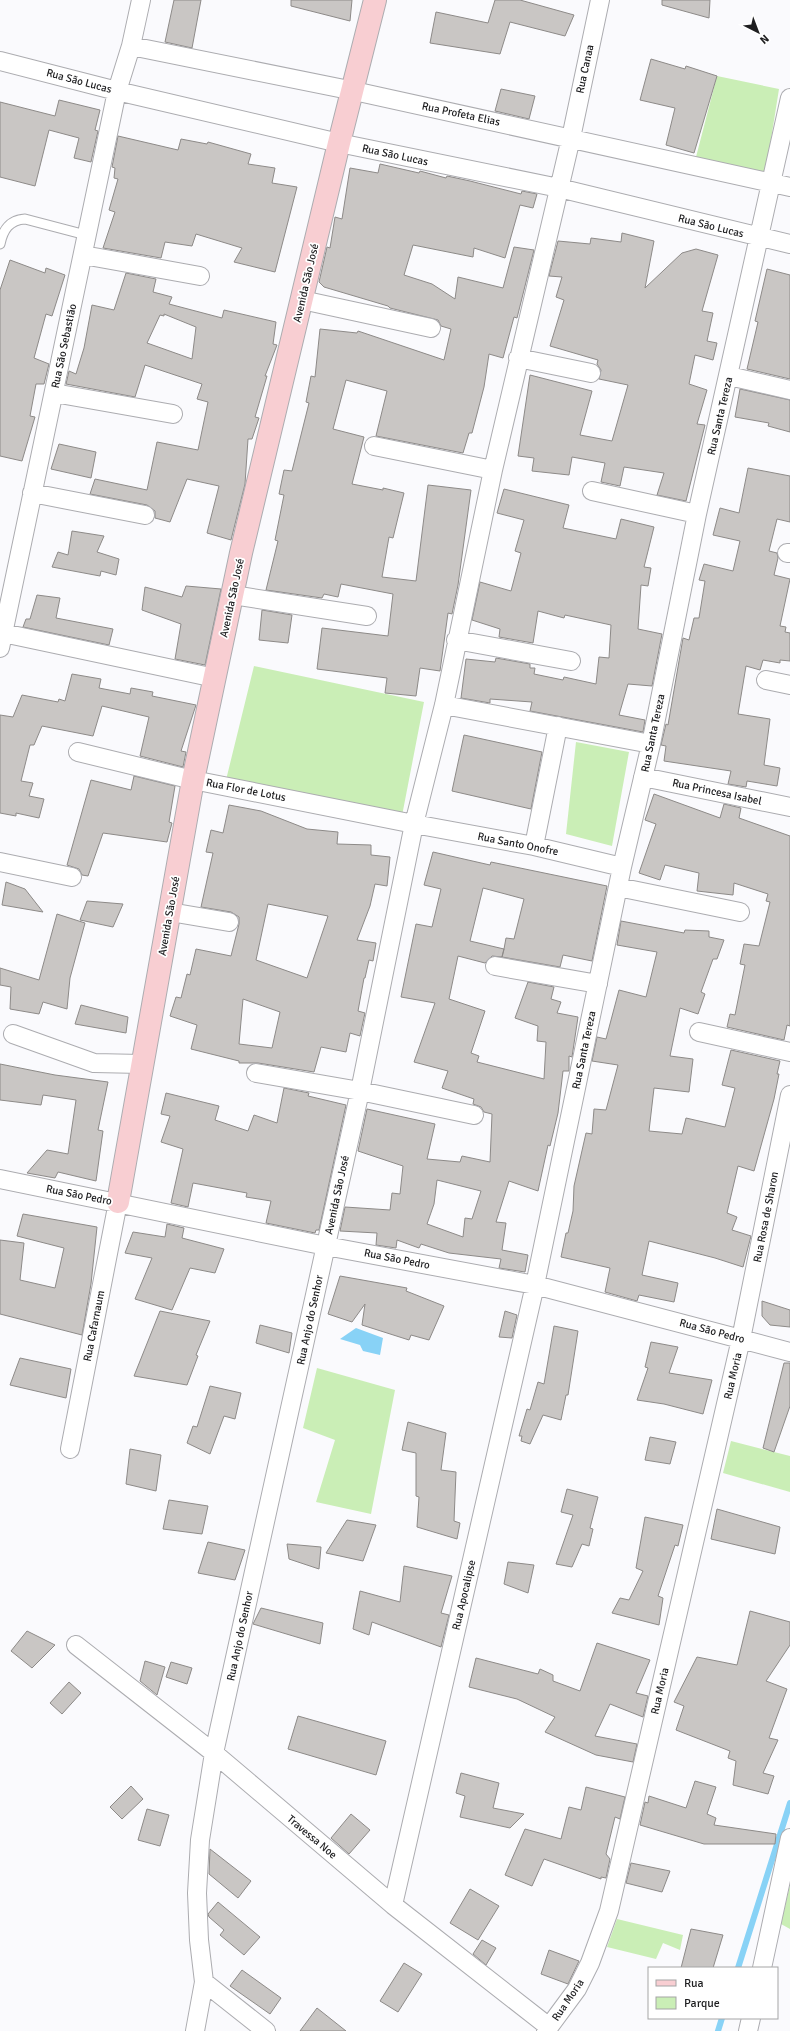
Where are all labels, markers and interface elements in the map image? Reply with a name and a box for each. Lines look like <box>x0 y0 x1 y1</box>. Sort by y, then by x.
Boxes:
north arrow <box>738 12 778 52</box>
text: N <box>757 32 772 46</box>
street label: Rua Canaa <box>573 43 597 95</box>
street label: Rua São Lucas <box>45 66 113 96</box>
street label: Rua Profeta Elias <box>421 99 501 129</box>
street label: Rua São Lucas <box>361 142 429 168</box>
street label: Rua São Lucas <box>677 212 745 240</box>
street label: Avenida São José <box>291 242 321 324</box>
street label: Rua São Sebastião <box>49 302 79 389</box>
street label: Rua Santa Tereza <box>705 375 735 456</box>
street label: Avenida São José <box>217 557 247 639</box>
street label: Rua Santa Tereza <box>638 692 668 773</box>
street label: Rua Flor de Lotus <box>205 776 287 804</box>
street label: Rua Princesa Isabel <box>671 776 763 808</box>
street label: Rua Santo Onofre <box>476 830 560 858</box>
street label: Avenida São José <box>156 875 182 957</box>
street label: Rua Santa Tereza <box>569 1009 599 1090</box>
street label: Avenida São José <box>322 1154 352 1236</box>
street label: Rua Rosa de Sharon <box>751 1170 781 1264</box>
street label: Rua São Pedro <box>45 1182 113 1208</box>
street label: Rua São Pedro <box>363 1246 431 1272</box>
street label: Rua Anjo do Senhor <box>294 1274 326 1366</box>
street label: Rua Cafarnaum <box>81 1289 107 1363</box>
street label: Rua São Pedro <box>678 1316 746 1346</box>
street label: Rua Moria <box>721 1351 745 1401</box>
street label: Rua Apocalipse <box>450 1559 478 1631</box>
street label: Rua Anjo do Senhor <box>224 1590 256 1682</box>
street label: Rua Moria <box>648 1666 672 1716</box>
street label: Travessa Noe <box>284 1812 340 1862</box>
legend <box>648 1967 778 2019</box>
street label: Rua Moria <box>549 1976 587 2023</box>
text: Rua <box>684 1976 704 1991</box>
text: Parque <box>684 1996 720 2011</box>

